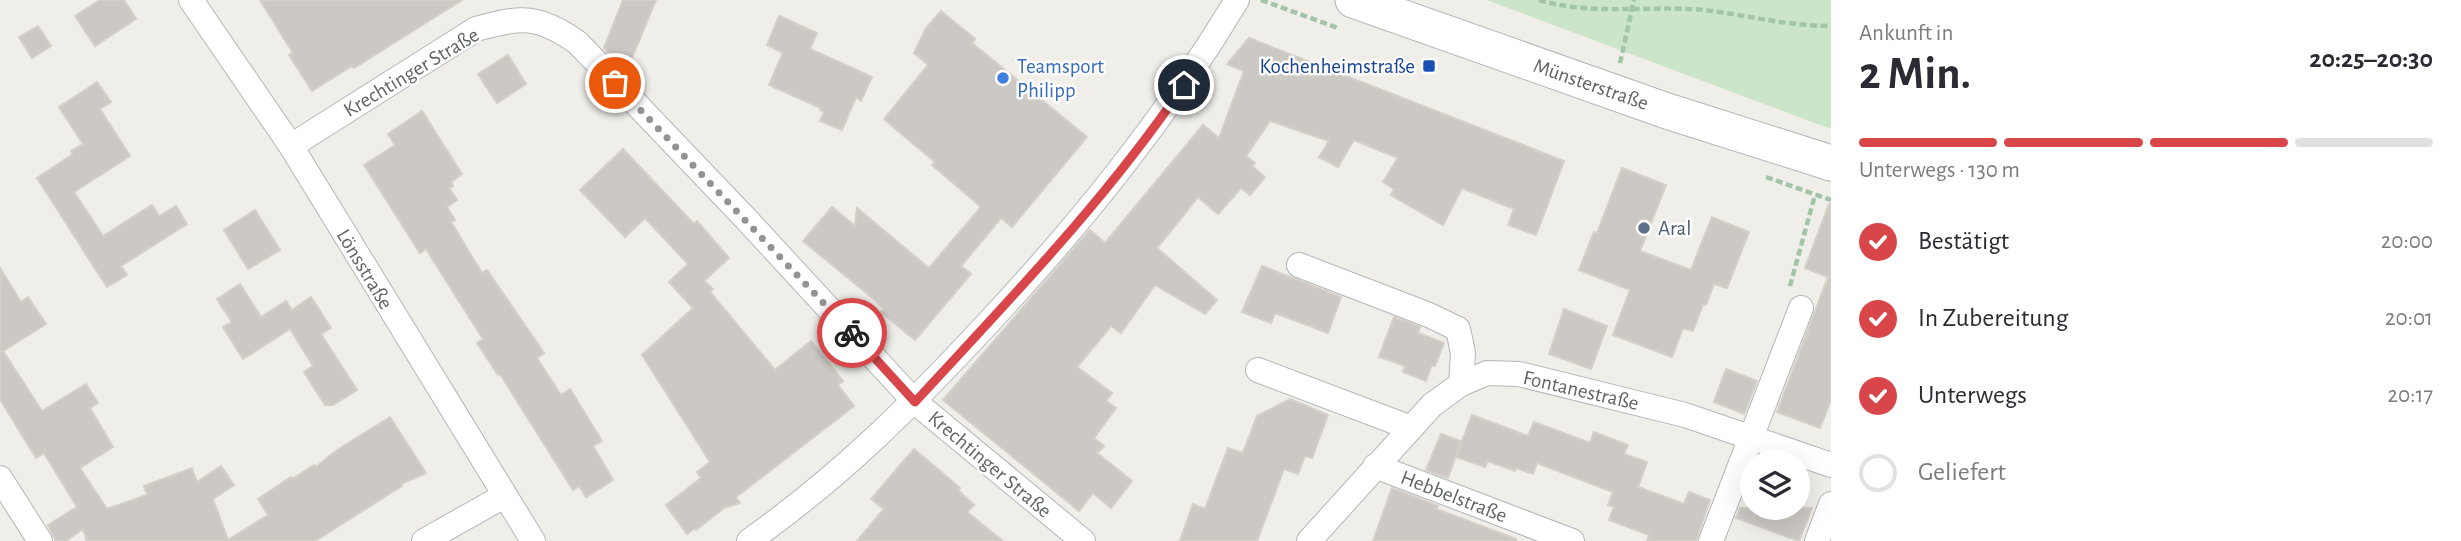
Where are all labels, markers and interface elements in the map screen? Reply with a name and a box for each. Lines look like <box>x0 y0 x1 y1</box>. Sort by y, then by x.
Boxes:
text: Ankunft in <box>1859 22 1953 45</box>
street label: Krechtinger Straße <box>340 24 483 121</box>
text: 20:25–20:30 <box>2309 46 2433 72</box>
text: 2 Min. <box>1859 51 1971 97</box>
pin <box>585 53 645 113</box>
pin <box>1154 55 1214 115</box>
street label: Münsterstraße <box>1531 55 1651 114</box>
place label: Teamsport Philipp <box>1017 56 1104 101</box>
place label: Kochenheimstraße <box>1260 56 1415 77</box>
marker: Kochenheimstraße <box>1421 58 1437 74</box>
icon: bag <box>596 64 634 102</box>
icon: home <box>1165 66 1203 104</box>
marker: Teamsport Philipp <box>995 70 1011 86</box>
text: Unterwegs · 130 m <box>1859 159 2020 182</box>
place label: Aral <box>1658 218 1691 239</box>
marker: Aral <box>1636 220 1652 236</box>
icon: check <box>1859 223 1897 261</box>
street label: Lönsstraße <box>333 226 397 313</box>
text: Bestätigt <box>1918 228 2009 254</box>
text: 20:00 <box>2381 230 2433 253</box>
courier <box>817 298 887 368</box>
icon: check <box>1859 300 1897 338</box>
text: In Zubereitung <box>1918 305 2068 331</box>
text: 20:01 <box>2385 307 2433 330</box>
icon: bike <box>833 314 871 352</box>
street label: Fontanestraße <box>1521 367 1641 414</box>
icon: check <box>1859 377 1897 415</box>
text: Unterwegs <box>1918 382 2027 408</box>
text: 20:17 <box>2388 384 2433 407</box>
street label: Krechtinger Straße <box>924 407 1055 522</box>
map controls <box>1740 450 1810 520</box>
button: layers <box>1740 450 1810 520</box>
text: Geliefert <box>1918 459 2006 485</box>
street label: Hebbelstraße <box>1398 467 1510 526</box>

